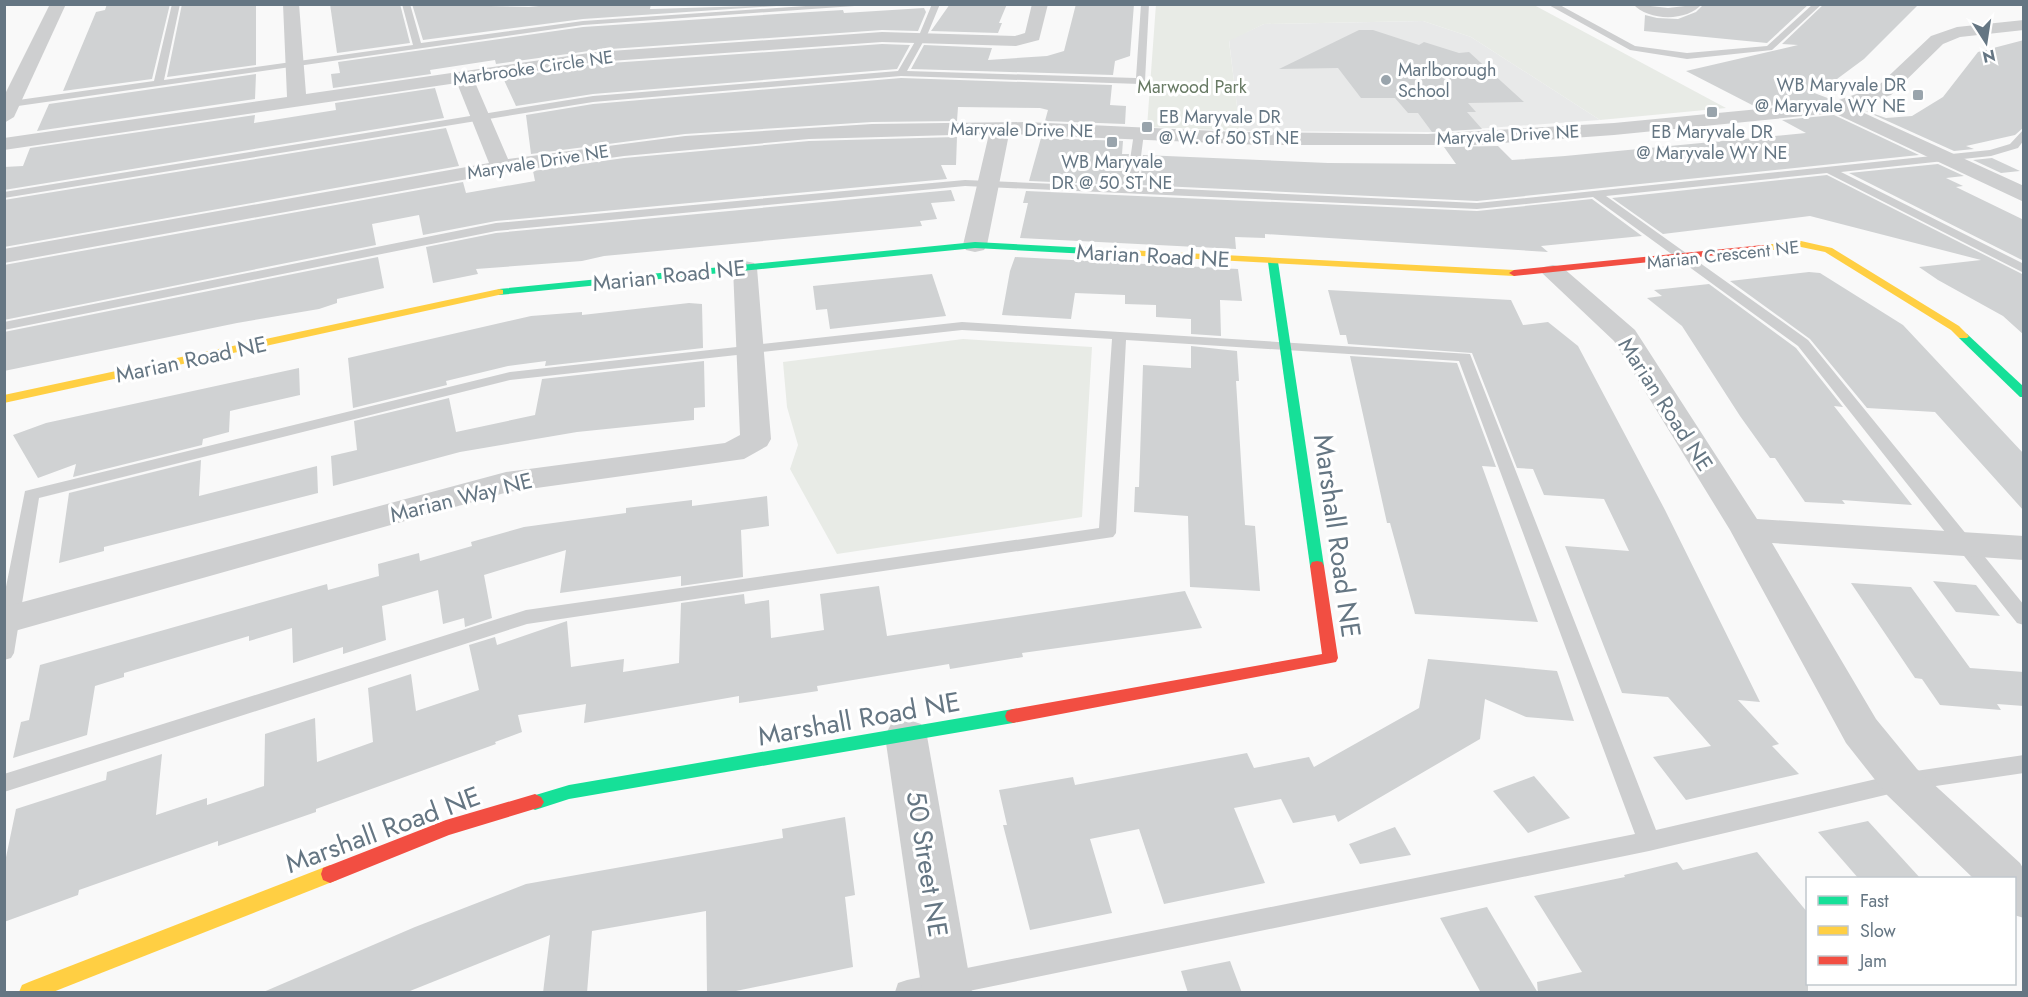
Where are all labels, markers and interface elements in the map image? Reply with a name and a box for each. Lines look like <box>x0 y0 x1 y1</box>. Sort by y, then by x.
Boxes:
north arrow <box>1956 12 2016 72</box>
street label: Marbrooke Circle NE <box>451 44 615 92</box>
text: N <box>1980 44 1998 69</box>
place label: Marlborough School <box>1398 57 1497 104</box>
place label: WB Maryvale DR @ Maryvale WY NE <box>1755 72 1906 119</box>
marker: Marlborough School <box>1379 73 1393 87</box>
park label: Marwood Park <box>1137 74 1247 100</box>
marker: WB Maryvale DR @ Maryvale WY NE <box>1911 88 1925 102</box>
place label: EB Maryvale DR @ W. of 50 ST NE <box>1159 104 1299 151</box>
marker: EB Maryvale DR @ Maryvale WY NE <box>1705 105 1719 119</box>
street label: Maryvale Drive NE <box>950 116 1094 144</box>
street label: Maryvale Drive NE <box>1436 118 1580 152</box>
place label: EB Maryvale DR @ Maryvale WY NE <box>1637 119 1787 166</box>
marker: EB Maryvale DR @ W. of 50 ST NE <box>1140 120 1154 134</box>
marker: WB Maryvale DR @ 50 ST NE <box>1105 135 1119 149</box>
street label: Maryvale Drive NE <box>465 138 611 186</box>
place label: WB Maryvale DR @ 50 ST NE <box>1052 149 1172 196</box>
street label: Marian Crescent NE <box>1645 234 1801 276</box>
street label: Marian Road NE <box>1075 235 1231 275</box>
street label: Marian Road NE <box>591 251 747 299</box>
street label: Marian Road NE <box>113 327 269 391</box>
street label: Marian Road NE <box>1611 331 1721 477</box>
street label: Marshall Road NE <box>1304 432 1371 640</box>
street label: Marian Way NE <box>386 464 536 530</box>
street label: Marshall Road NE <box>755 682 963 755</box>
street label: Marshall Road NE <box>280 776 486 883</box>
street label: 50 Street NE <box>897 788 958 940</box>
legend <box>1806 877 2016 985</box>
text: Fast <box>1860 888 1889 914</box>
text: Slow <box>1860 918 1897 944</box>
text: Jam <box>1858 948 1887 974</box>

